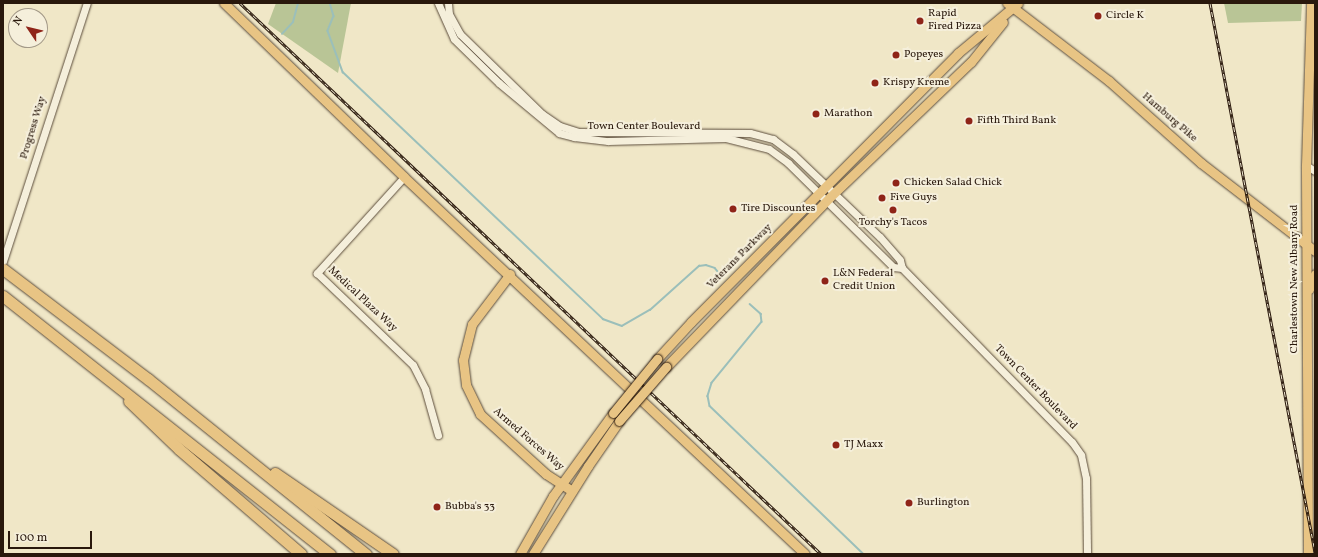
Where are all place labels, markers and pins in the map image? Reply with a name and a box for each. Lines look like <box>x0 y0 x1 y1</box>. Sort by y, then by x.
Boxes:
place label: Rapid Fired Pizza <box>928 8 982 34</box>
place label: Circle K <box>1106 9 1144 23</box>
marker: Circle K <box>1093 11 1103 21</box>
marker: Rapid Fired Pizza <box>915 16 925 26</box>
place label: Popeyes <box>904 48 943 62</box>
marker: Popeyes <box>891 50 901 60</box>
place label: Krispy Kreme <box>883 76 950 90</box>
marker: Krispy Kreme <box>870 78 880 88</box>
place label: Marathon <box>824 107 872 121</box>
marker: Marathon <box>811 109 821 119</box>
place label: Fifth Third Bank <box>977 114 1056 128</box>
marker: Fifth Third Bank <box>964 116 974 126</box>
place label: Chicken Salad Chick <box>904 176 1002 190</box>
marker: Chicken Salad Chick <box>891 178 901 188</box>
place label: Five Guys <box>890 191 937 205</box>
marker: Five Guys <box>877 193 887 203</box>
place label: Tire Discountes <box>741 202 815 216</box>
marker: Tire Discountes <box>728 204 738 214</box>
marker: Torchy's Tacos <box>888 205 898 215</box>
place label: Torchy's Tacos <box>859 216 927 230</box>
place label: L&N Federal Credit Union <box>833 268 895 294</box>
marker: L&N Federal Credit Union <box>820 276 830 286</box>
place label: TJ Maxx <box>844 438 883 452</box>
marker: TJ Maxx <box>831 440 841 450</box>
place label: Burlington <box>917 496 970 510</box>
marker: Burlington <box>904 498 914 508</box>
place label: Bubba's 33 <box>445 500 495 514</box>
marker: Bubba's 33 <box>432 502 442 512</box>

